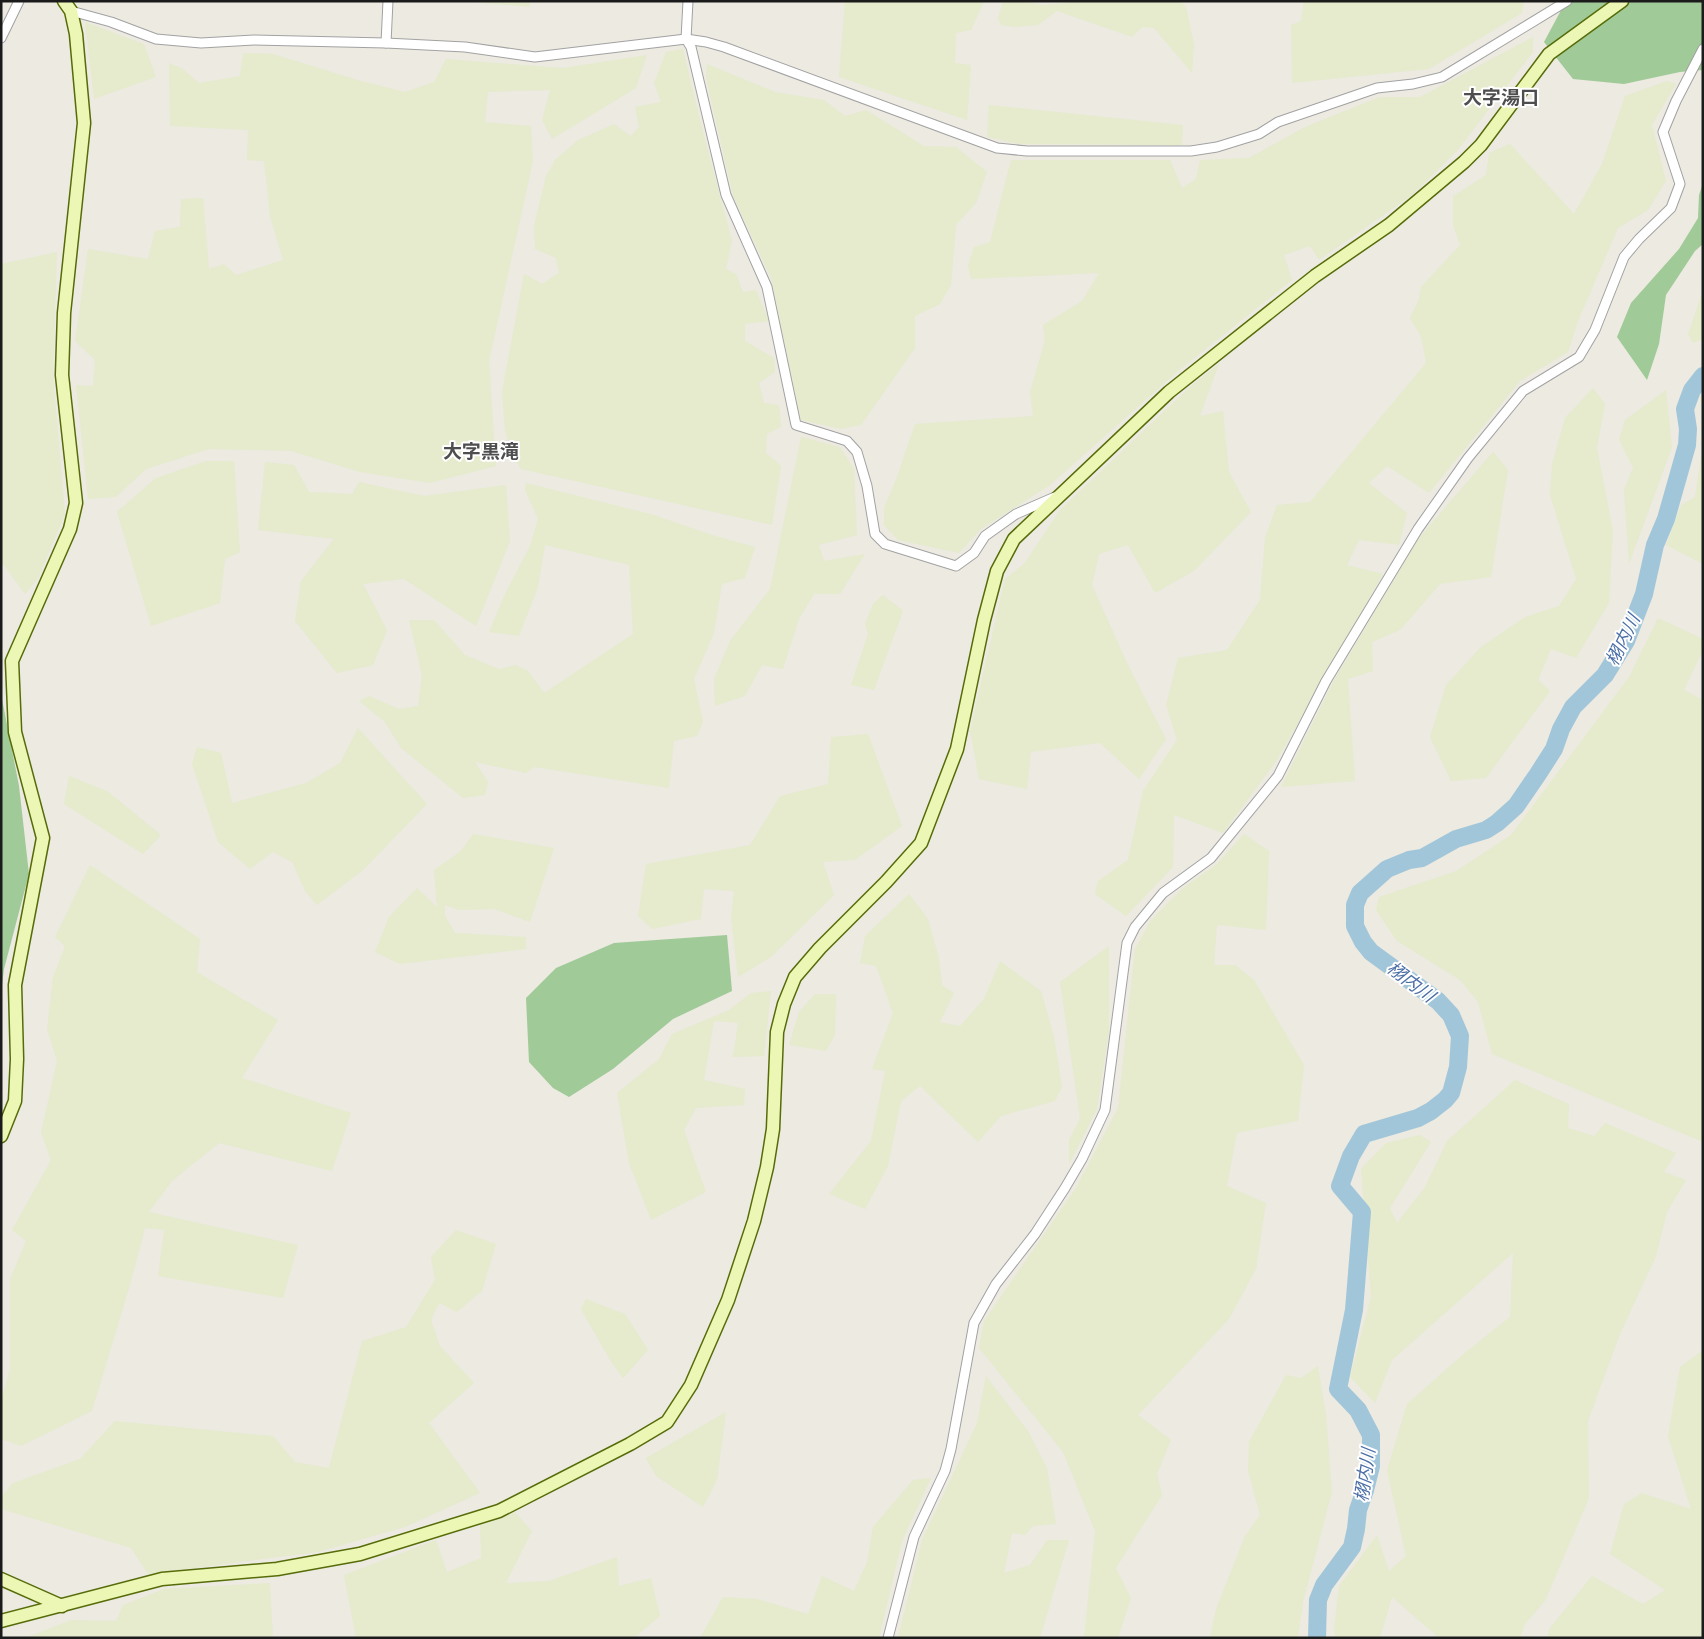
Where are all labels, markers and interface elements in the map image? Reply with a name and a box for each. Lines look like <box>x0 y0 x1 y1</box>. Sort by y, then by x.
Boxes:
district label: 大字湯口 <box>1463 87 1539 110</box>
district label: 大字黒滝 <box>443 441 519 464</box>
water label: 栩内川 <box>1602 610 1646 669</box>
water label: 栩内川 <box>1383 958 1440 1008</box>
water label: 栩内川 <box>1351 1445 1380 1503</box>

